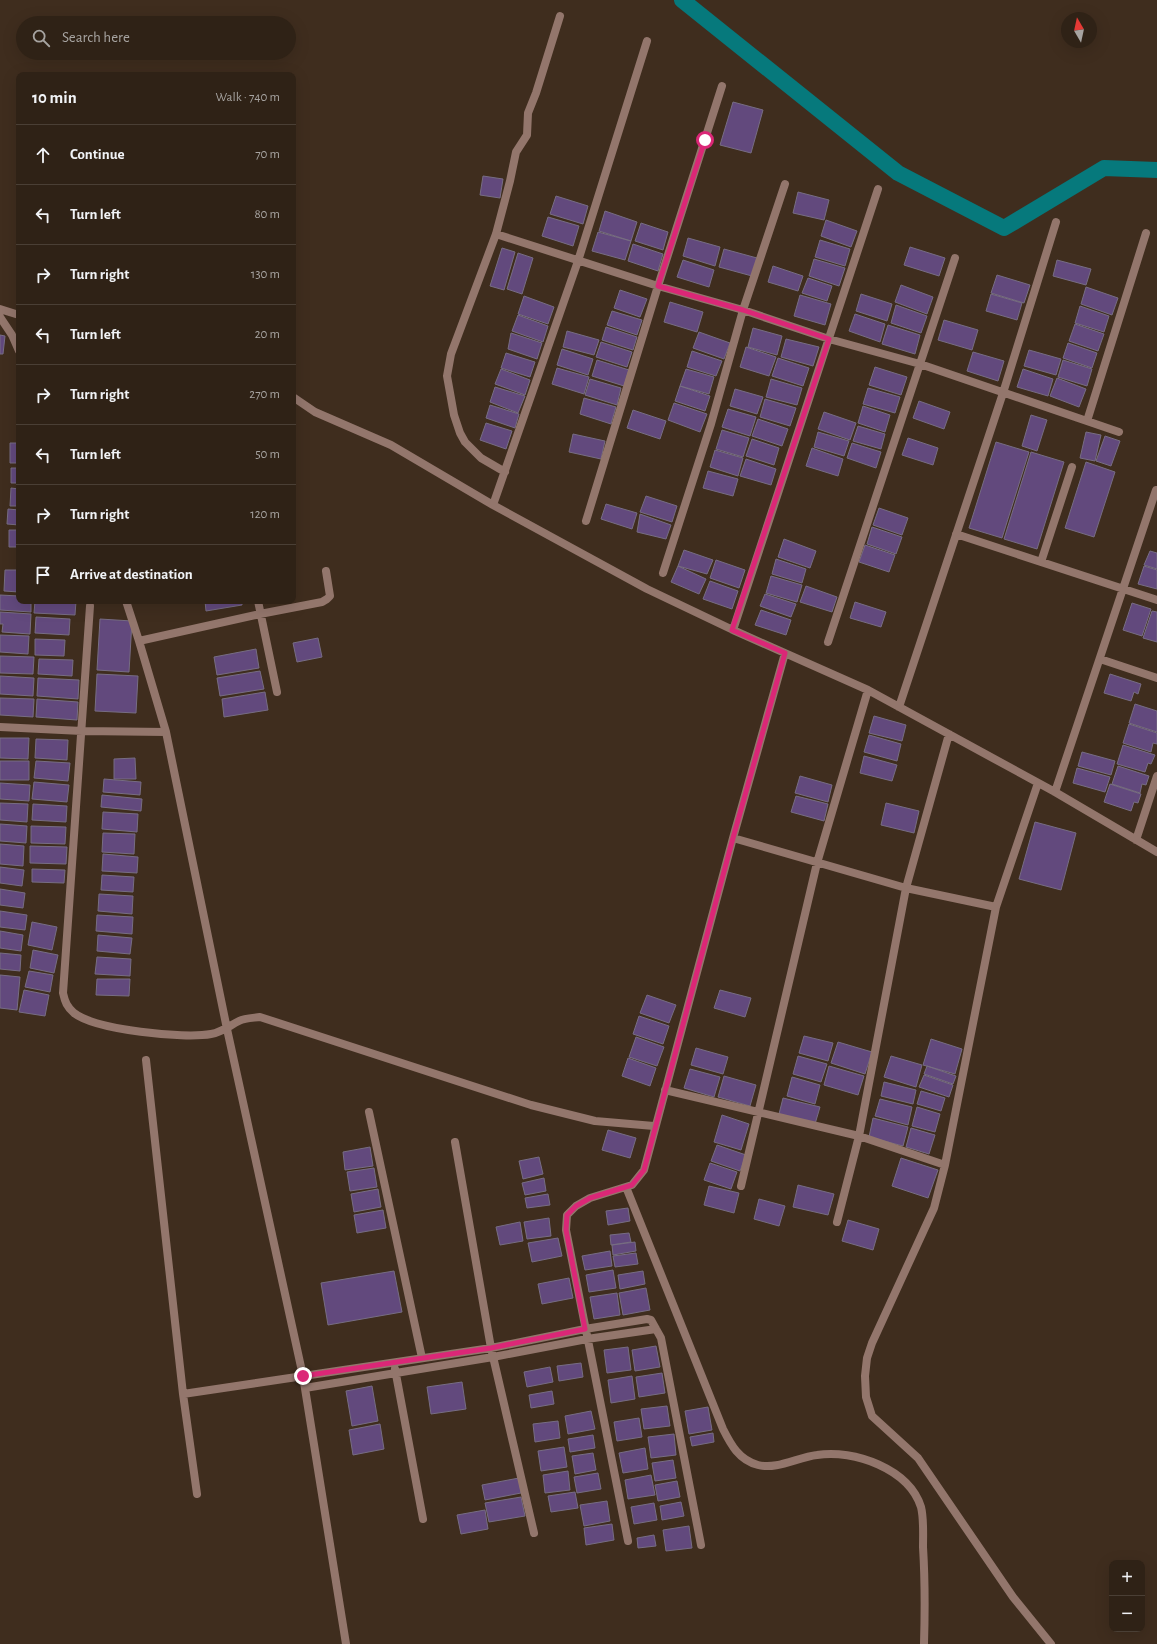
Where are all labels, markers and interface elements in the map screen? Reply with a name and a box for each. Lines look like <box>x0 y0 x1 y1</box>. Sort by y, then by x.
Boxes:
north arrow <box>1061 12 1097 48</box>
search box <box>16 16 296 60</box>
icon: search <box>30 27 52 49</box>
text: Search here <box>62 30 130 45</box>
text: 10 min <box>32 89 77 106</box>
text: Walk · 740 m <box>216 91 280 104</box>
route start <box>696 131 714 149</box>
icon: ahead <box>32 144 54 166</box>
text: Continue <box>70 147 125 162</box>
text: 70 m <box>255 148 280 161</box>
icon: left <box>32 204 54 226</box>
text: Turn left <box>70 207 121 222</box>
text: 80 m <box>254 208 280 221</box>
icon: right <box>32 264 54 286</box>
text: Turn right <box>70 267 129 282</box>
text: 130 m <box>251 268 280 281</box>
icon: left <box>32 324 54 346</box>
text: Turn left <box>70 327 121 342</box>
text: 20 m <box>255 328 280 341</box>
icon: right <box>32 384 54 406</box>
text: Turn right <box>70 387 129 402</box>
text: 270 m <box>249 388 280 401</box>
icon: left <box>32 444 54 466</box>
text: Turn left <box>70 447 121 462</box>
text: 50 m <box>255 448 280 461</box>
icon: right <box>32 504 54 526</box>
text: Turn right <box>70 507 129 522</box>
text: 120 m <box>250 508 280 521</box>
icon: arrive <box>32 564 54 586</box>
text: Arrive at destination <box>70 567 193 582</box>
route end <box>294 1367 312 1385</box>
map controls <box>1109 1560 1145 1632</box>
button: + <box>1109 1560 1145 1596</box>
button: − <box>1109 1596 1145 1632</box>

